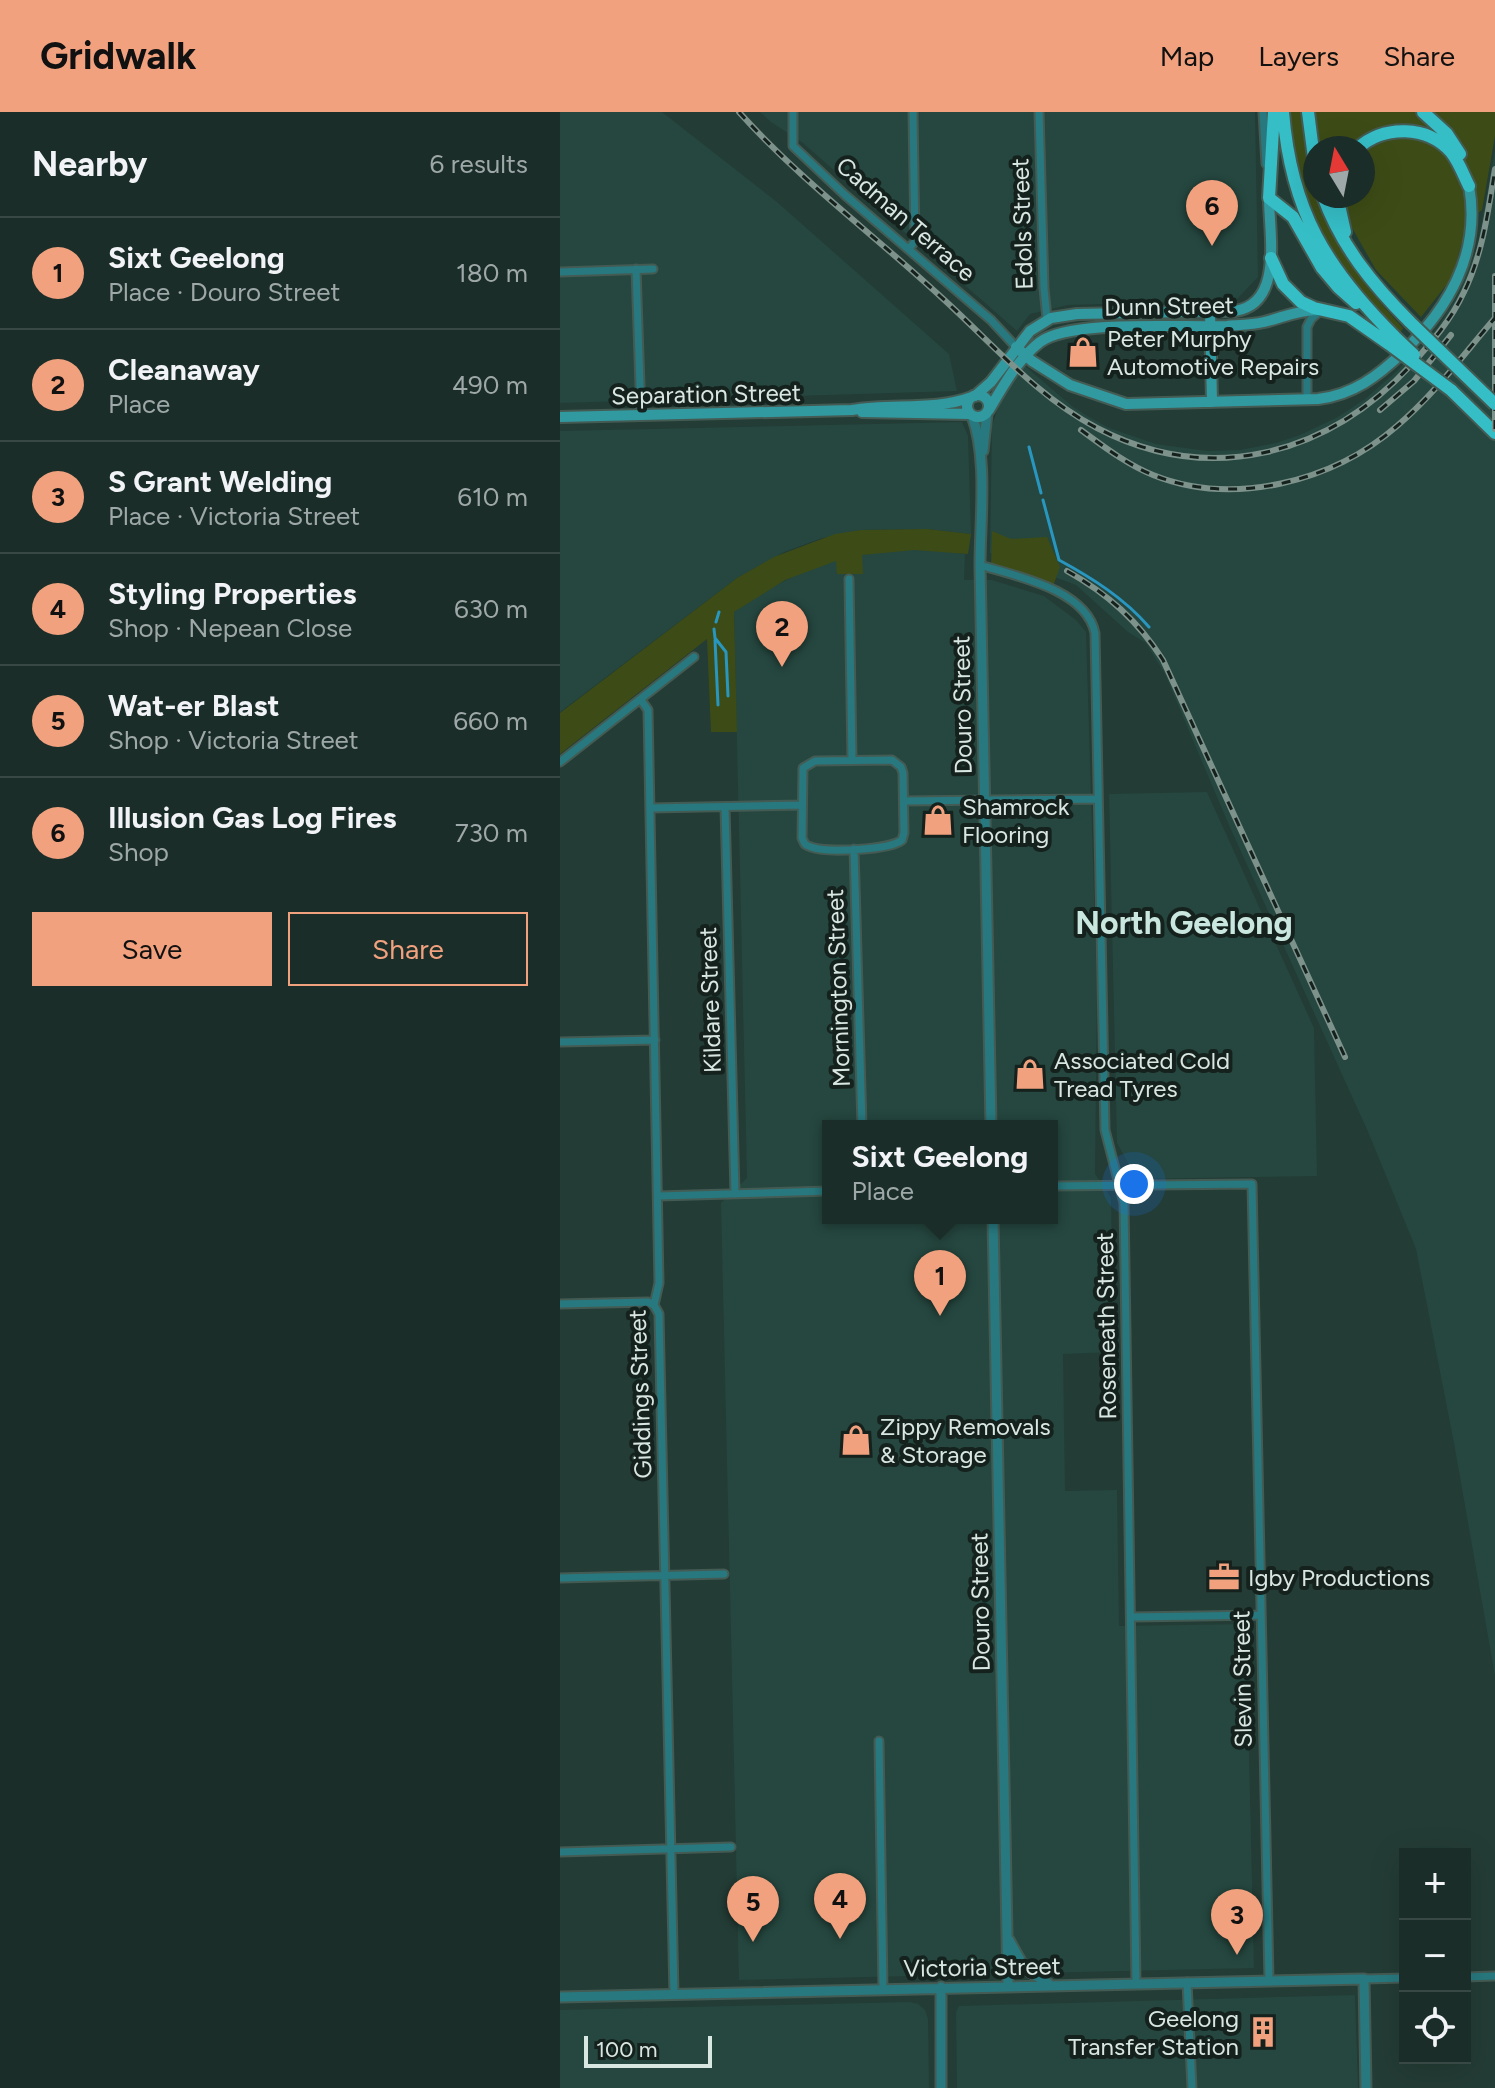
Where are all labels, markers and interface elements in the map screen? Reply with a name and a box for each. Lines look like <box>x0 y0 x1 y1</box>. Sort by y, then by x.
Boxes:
text: Gridwalk <box>40 33 196 79</box>
text: Map <box>1160 39 1214 73</box>
text: Layers <box>1258 39 1339 73</box>
text: Share <box>1383 39 1455 73</box>
north arrow <box>1303 136 1375 208</box>
text: Nearby <box>32 144 147 185</box>
text: 6 results <box>430 148 528 180</box>
street label: Cadman Terrace <box>830 151 982 287</box>
street label: Edols Street <box>1005 158 1039 290</box>
pin: 6 <box>1186 180 1238 246</box>
text: Sixt Geelong <box>108 239 285 276</box>
text: 1 <box>53 257 63 289</box>
text: 180 m <box>456 257 528 289</box>
text: Place · Douro Street <box>108 276 340 308</box>
street label: Dunn Street <box>1104 290 1234 322</box>
place label: Peter Murphy Automotive Repairs <box>1107 324 1319 381</box>
shop icon: Peter Murphy Automotive Repairs <box>1066 335 1100 369</box>
text: Cleanaway <box>108 351 260 388</box>
text: 2 <box>50 369 66 401</box>
text: 490 m <box>452 369 528 401</box>
street label: Separation Street <box>611 378 801 410</box>
text: Place <box>108 388 170 420</box>
text: S Grant Welding <box>108 463 332 500</box>
text: 3 <box>51 481 65 513</box>
text: 610 m <box>457 481 528 513</box>
text: Place · Victoria Street <box>108 500 360 532</box>
text: Styling Properties <box>108 575 356 612</box>
text: 4 <box>50 593 66 625</box>
text: 630 m <box>454 593 528 625</box>
pin: 2 <box>756 601 808 667</box>
text: Shop · Nepean Close <box>108 612 352 644</box>
street label: Douro Street <box>946 635 978 775</box>
text: Wat-er Blast <box>108 687 279 724</box>
text: 5 <box>50 705 66 737</box>
text: 660 m <box>453 705 528 737</box>
text: Shop · Victoria Street <box>108 724 359 756</box>
place label: Shamrock Flooring <box>962 792 1070 849</box>
text: Illusion Gas Log Fires <box>108 799 396 836</box>
shop icon: Shamrock Flooring <box>921 803 955 837</box>
text: 6 <box>50 817 66 849</box>
text: 730 m <box>455 817 528 849</box>
text: Shop <box>108 836 169 868</box>
street label: Mornington Street <box>820 888 856 1088</box>
district label: North Geelong <box>1075 904 1293 942</box>
button: Save <box>32 912 272 986</box>
button: Share <box>288 912 528 986</box>
street label: Kildare Street <box>693 926 727 1074</box>
place label: Associated Cold Tread Tyres <box>1054 1046 1230 1103</box>
shop icon: Associated Cold Tread Tyres <box>1013 1057 1047 1091</box>
popup <box>822 1120 1058 1224</box>
text: Sixt Geelong <box>852 1138 1028 1175</box>
your location <box>1114 1164 1154 1204</box>
text: Place <box>852 1175 914 1207</box>
street label: Roseneath Street <box>1090 1232 1122 1420</box>
pin: 1 <box>914 1250 966 1316</box>
street label: Giddings Street <box>623 1309 657 1479</box>
place label: Zippy Removals & Storage <box>880 1412 1051 1469</box>
shop icon: Zippy Removals & Storage <box>839 1423 873 1457</box>
street label: Douro Street <box>964 1532 996 1672</box>
office icon: Igby Productions <box>1207 1560 1241 1594</box>
place label: Igby Productions <box>1248 1563 1430 1592</box>
street label: Slevin Street <box>1226 1610 1258 1748</box>
map controls <box>1399 1848 1471 2064</box>
button: + <box>1399 1848 1471 1920</box>
pin: 4 <box>814 1873 866 1939</box>
pin: 5 <box>727 1876 779 1942</box>
pin: 3 <box>1211 1889 1263 1955</box>
button: − <box>1399 1920 1471 1992</box>
street label: Victoria Street <box>903 1951 1061 1983</box>
button: locate <box>1399 1992 1471 2064</box>
place label: Geelong Transfer Station <box>1068 2004 1239 2061</box>
building icon: Geelong Transfer Station <box>1246 2015 1280 2049</box>
scale bar <box>584 2032 712 2068</box>
text: 100 m <box>596 2036 657 2063</box>

